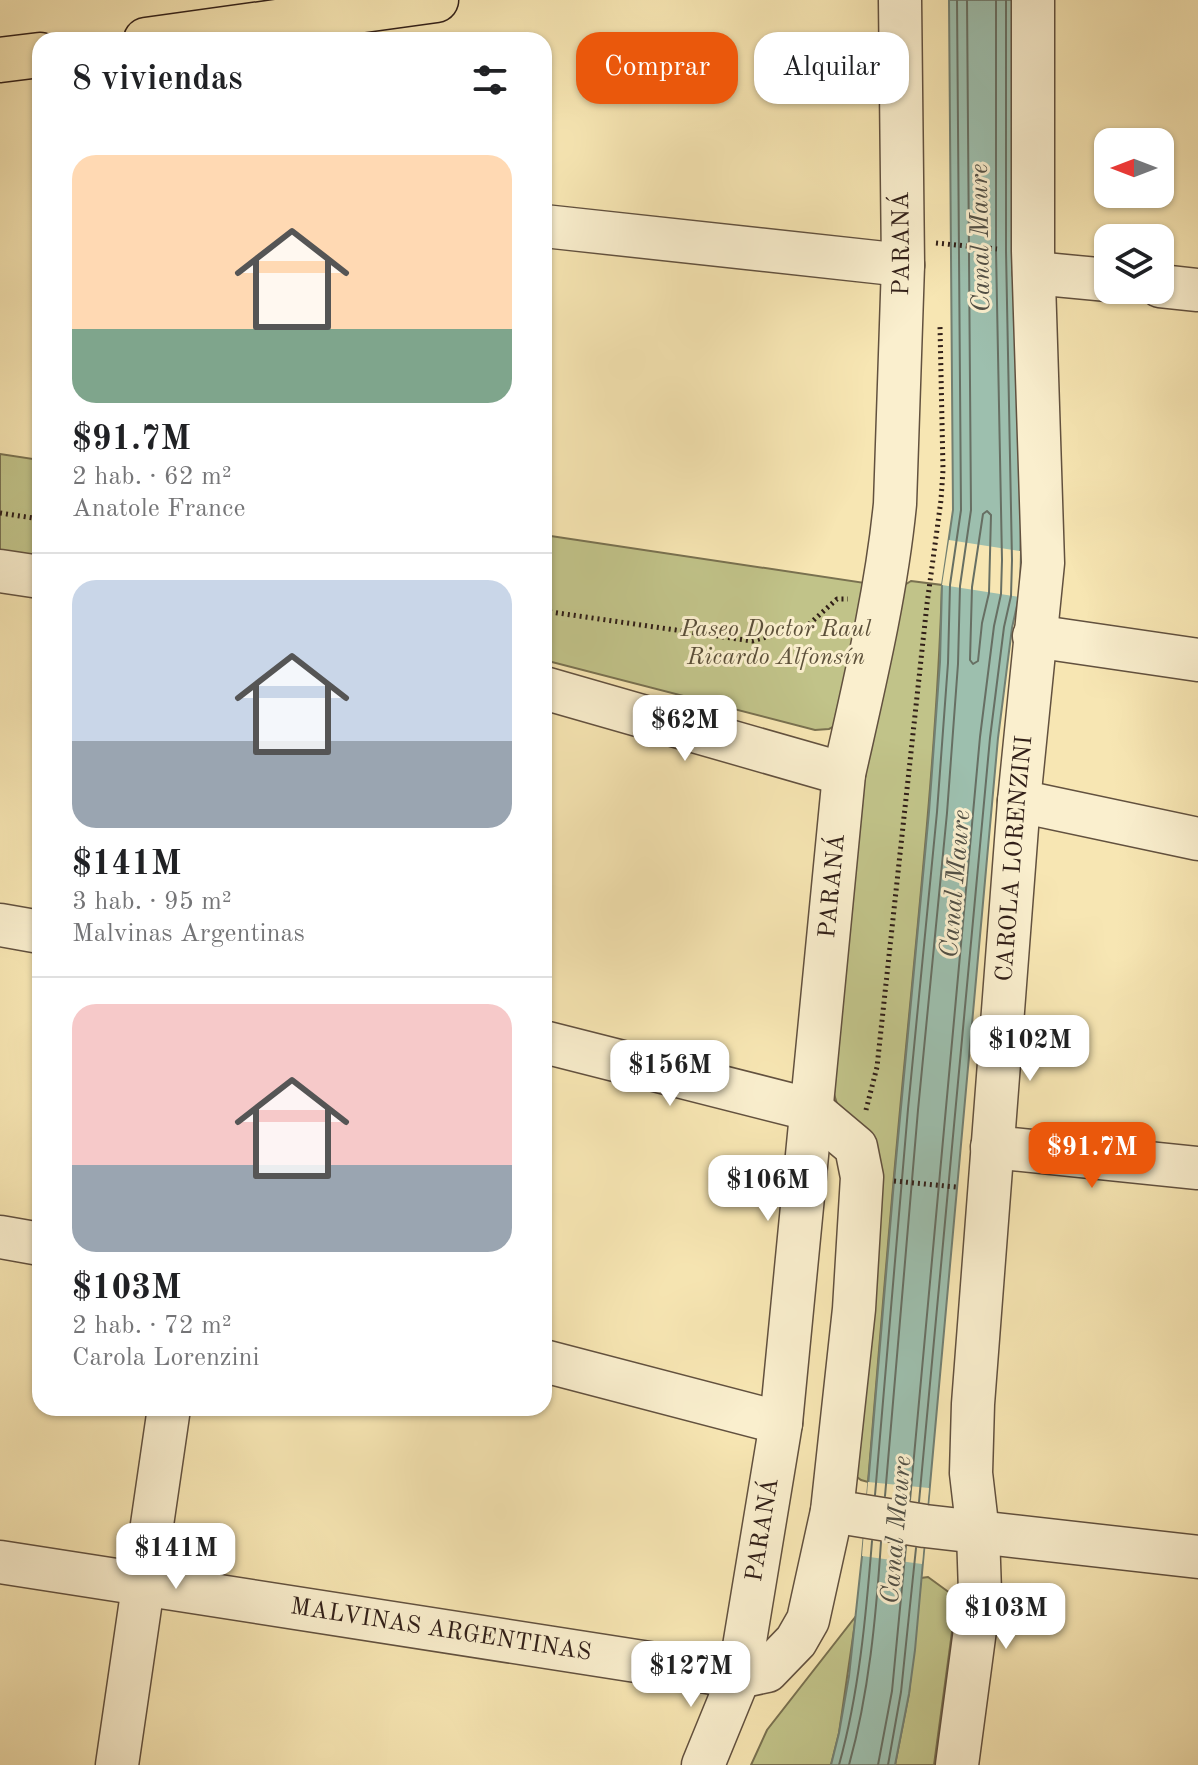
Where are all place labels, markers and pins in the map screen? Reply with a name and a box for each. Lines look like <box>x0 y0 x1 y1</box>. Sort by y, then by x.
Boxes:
pin: $62M <box>638 695 732 763</box>
pin: $102M <box>974 1015 1086 1083</box>
pin: $156M <box>614 1040 726 1108</box>
pin: $91.7M <box>1027 1122 1157 1190</box>
pin: $106M <box>712 1155 824 1223</box>
pin: $141M <box>120 1523 232 1591</box>
pin: $103M <box>950 1583 1062 1651</box>
pin: $127M <box>635 1641 747 1709</box>

